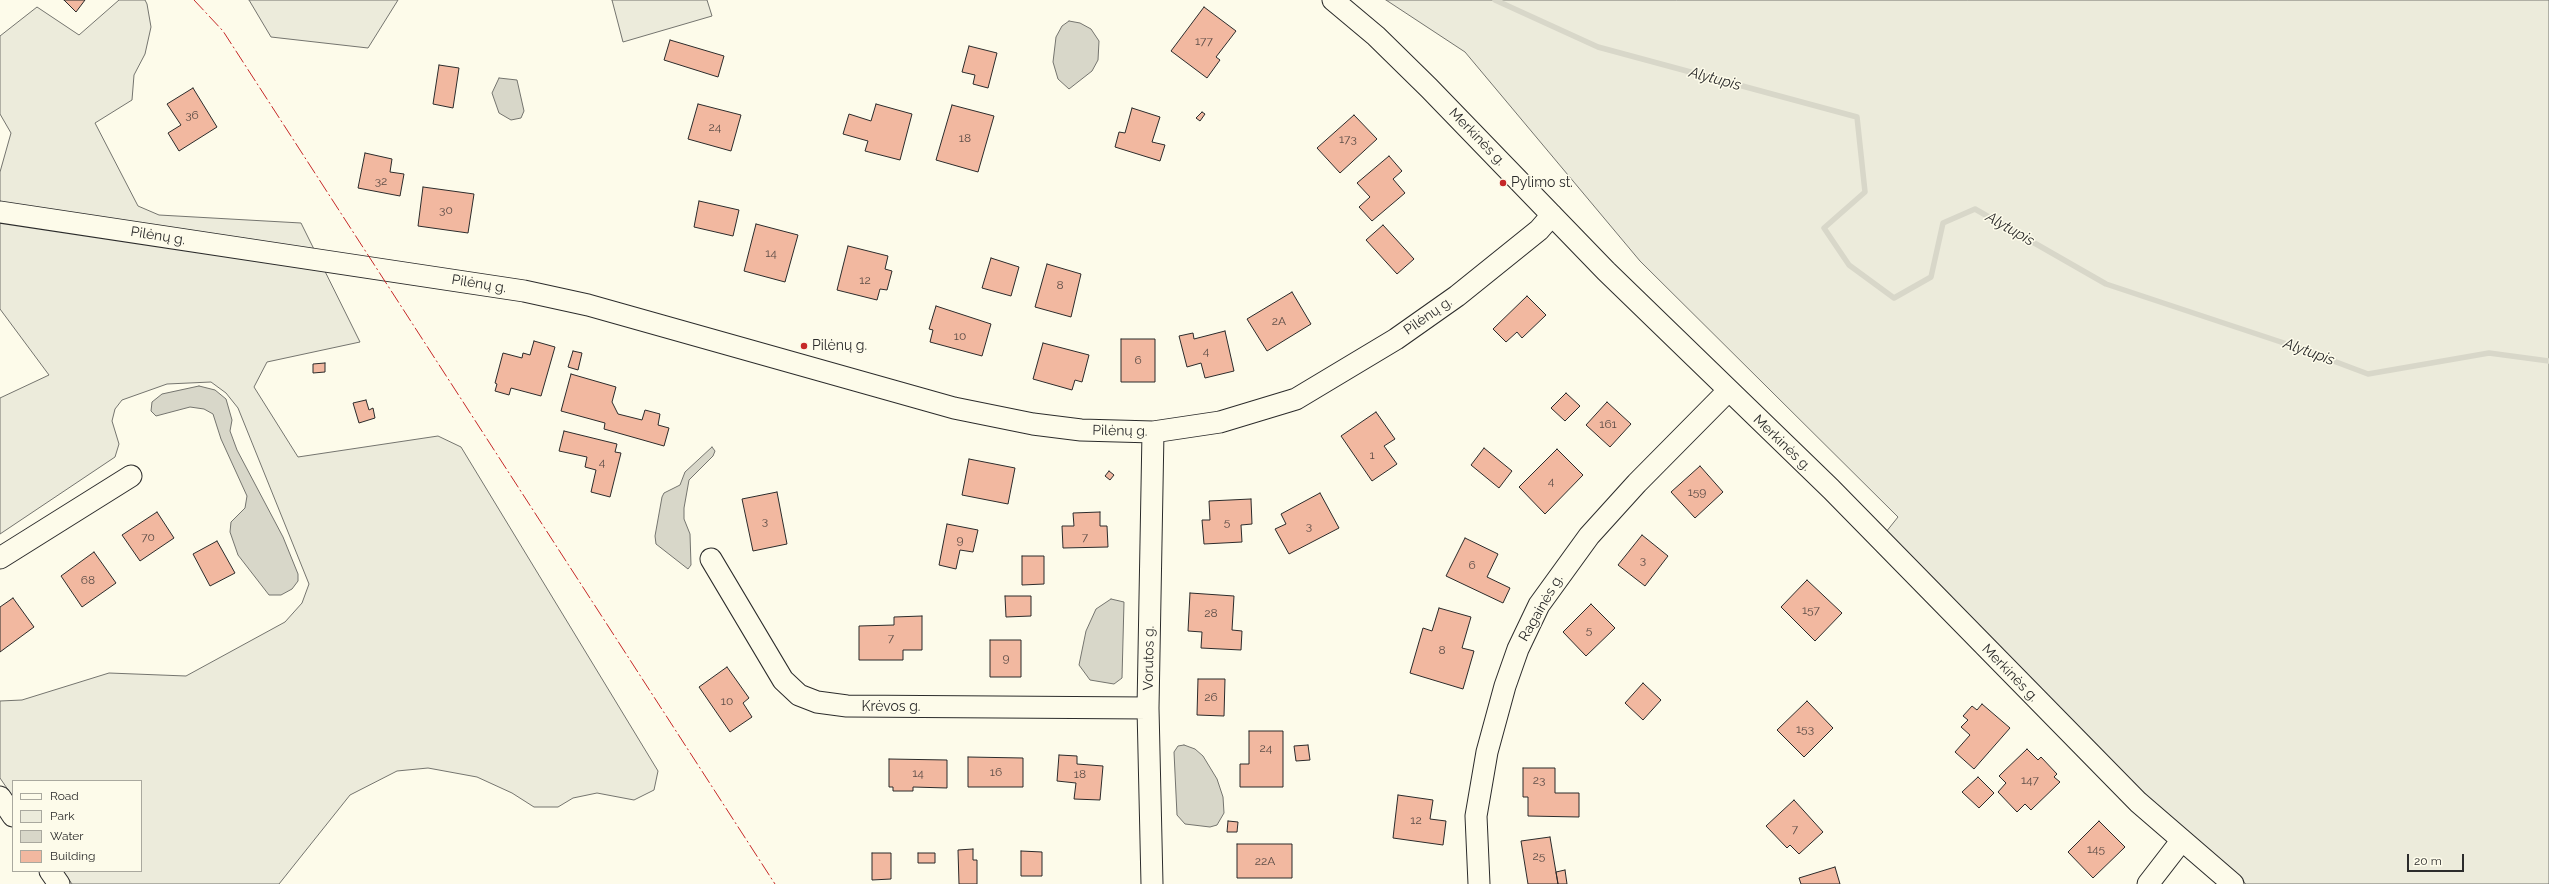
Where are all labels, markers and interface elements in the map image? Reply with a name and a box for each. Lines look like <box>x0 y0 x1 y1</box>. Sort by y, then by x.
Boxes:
house number: 177 <box>1195 34 1213 48</box>
water label: Alytupis <box>1687 63 1743 95</box>
street label: Merkinės g. <box>1445 105 1509 169</box>
house number: 36 <box>185 108 199 122</box>
house number: 24 <box>709 120 721 134</box>
house number: 18 <box>959 131 971 145</box>
house number: 173 <box>1339 132 1357 146</box>
house number: 32 <box>375 174 387 188</box>
place label: Pylimo st. <box>1511 175 1573 191</box>
marker: Pylimo st. <box>1498 178 1508 188</box>
house number: 30 <box>439 203 453 217</box>
water label: Alytupis <box>1983 208 2037 250</box>
street label: Pilėnų g. <box>129 223 187 249</box>
house number: 14 <box>765 246 777 260</box>
street label: Pilėnų g. <box>450 271 508 297</box>
house number: 12 <box>859 273 871 287</box>
house number: 8 <box>1056 278 1064 292</box>
street label: Pilėnų g. <box>1401 293 1455 339</box>
house number: 2A <box>1272 314 1286 328</box>
house number: 10 <box>954 329 966 343</box>
water label: Alytupis <box>2281 334 2337 370</box>
place label: Pilėnų g. <box>812 338 867 354</box>
marker: Pilėnų g. <box>799 341 809 351</box>
house number: 4 <box>1203 344 1209 358</box>
house number: 6 <box>1134 353 1142 367</box>
street label: Merkinės g. <box>1750 411 1814 475</box>
house number: 161 <box>1599 417 1617 431</box>
street label: Pilėnų g. <box>1092 422 1148 440</box>
house number: 1 <box>1369 448 1375 462</box>
house number: 4 <box>599 455 605 469</box>
house number: 4 <box>1548 474 1554 488</box>
house number: 159 <box>1688 485 1706 499</box>
house number: 3 <box>762 514 768 528</box>
house number: 5 <box>1224 515 1230 529</box>
house number: 3 <box>1306 519 1312 533</box>
house number: 70 <box>141 530 155 544</box>
house number: 7 <box>1082 530 1088 544</box>
house number: 9 <box>956 533 964 547</box>
house number: 3 <box>1640 553 1646 567</box>
house number: 6 <box>1468 558 1476 572</box>
street label: Ragainės g. <box>1515 572 1567 644</box>
house number: 68 <box>81 573 95 587</box>
house number: 157 <box>1802 603 1820 617</box>
house number: 28 <box>1204 606 1218 620</box>
house number: 5 <box>1586 623 1592 637</box>
street label: Vorutos g. <box>1140 626 1158 690</box>
house number: 7 <box>888 631 894 645</box>
street label: Merkinės g. <box>1978 641 2042 705</box>
house number: 8 <box>1438 643 1446 657</box>
house number: 9 <box>1002 651 1010 665</box>
house number: 26 <box>1204 690 1218 704</box>
house number: 10 <box>721 694 733 708</box>
street label: Krėvos g. <box>862 699 920 715</box>
house number: 153 <box>1796 722 1814 736</box>
house number: 24 <box>1260 741 1272 755</box>
house number: 16 <box>990 765 1002 779</box>
house number: 14 <box>912 766 924 780</box>
house number: 18 <box>1074 767 1086 781</box>
house number: 23 <box>1533 773 1545 787</box>
house number: 147 <box>2021 773 2039 787</box>
legend <box>12 780 142 872</box>
text: Road <box>50 789 79 803</box>
text: Park <box>50 809 75 823</box>
house number: 12 <box>1410 813 1422 827</box>
house number: 7 <box>1792 822 1798 836</box>
text: Water <box>50 829 84 843</box>
house number: 145 <box>2087 842 2105 856</box>
scale bar <box>2409 846 2466 872</box>
text: Building <box>50 849 96 863</box>
house number: 25 <box>1533 849 1545 863</box>
house number: 22A <box>1255 854 1275 868</box>
text: 20 m <box>2414 854 2442 868</box>

